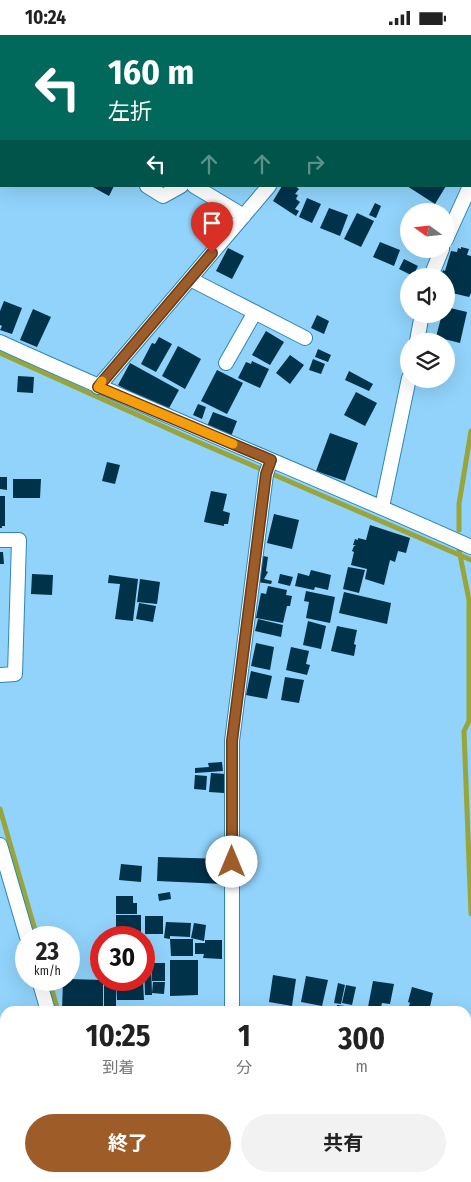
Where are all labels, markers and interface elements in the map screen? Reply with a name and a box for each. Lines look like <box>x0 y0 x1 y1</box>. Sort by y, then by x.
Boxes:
text: 10:24 <box>25 6 66 29</box>
text: 160 m <box>108 51 194 93</box>
icon: left <box>25 55 90 120</box>
text: 左折 <box>108 98 152 125</box>
icon: left <box>142 150 170 178</box>
icon: ahead <box>195 150 223 178</box>
icon: ahead <box>248 150 276 178</box>
icon: right <box>301 150 329 178</box>
pin <box>191 202 233 253</box>
north arrow <box>400 203 455 257</box>
map controls <box>400 203 455 388</box>
icon: arrive <box>198 209 226 237</box>
button: sound <box>400 268 455 323</box>
button: layers <box>400 333 455 388</box>
position arrow <box>205 835 257 887</box>
speed limit sign: 30 <box>90 926 155 991</box>
text: 23 <box>36 937 59 967</box>
text: km/h <box>34 964 61 978</box>
text: 10:25 <box>86 1018 150 1054</box>
text: 1 <box>238 1018 251 1054</box>
text: 300 <box>338 1021 385 1057</box>
text: m <box>355 1057 368 1076</box>
text: 到着 <box>102 1058 134 1077</box>
text: 分 <box>236 1058 252 1077</box>
button: 終了 <box>25 1114 231 1172</box>
button: 共有 <box>241 1114 446 1172</box>

